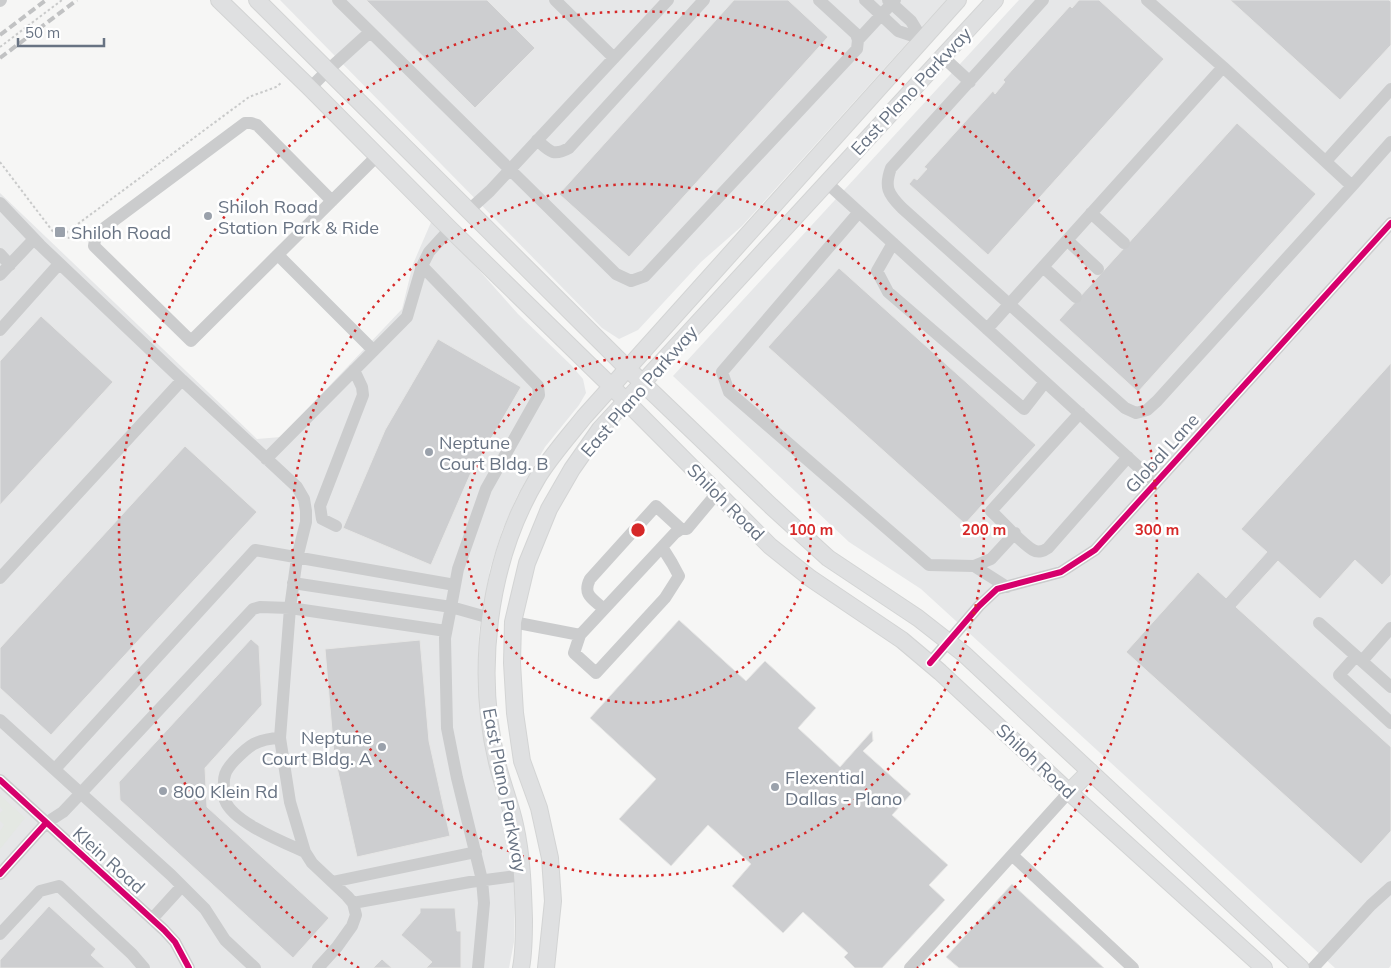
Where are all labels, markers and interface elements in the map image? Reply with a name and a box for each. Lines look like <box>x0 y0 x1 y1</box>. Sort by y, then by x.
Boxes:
scale bar <box>18 15 104 47</box>
street label: East Plano Parkway <box>846 22 977 160</box>
text: 50 m <box>25 23 60 42</box>
place label: Shiloh Road Station Park & Ride <box>218 195 379 239</box>
marker: Shiloh Road Station Park & Ride <box>202 210 214 222</box>
place label: Shiloh Road <box>71 221 171 244</box>
marker: Shiloh Road <box>53 225 67 239</box>
street label: East Plano Parkway <box>576 320 703 461</box>
street label: Global Lane <box>1120 408 1204 498</box>
place label: Neptune Court Bldg. B <box>439 431 549 475</box>
marker: Neptune Court Bldg. B <box>423 446 435 458</box>
street label: Shiloh Road <box>683 459 769 545</box>
text: 100 m <box>789 520 833 539</box>
text: 200 m <box>962 520 1006 539</box>
text: 300 m <box>1135 520 1179 539</box>
centre of rings <box>629 521 647 539</box>
street label: East Plano Parkway <box>478 706 532 874</box>
street label: Shiloh Road <box>992 718 1080 804</box>
place label: Neptune Court Bldg. A <box>261 726 372 770</box>
marker: Neptune Court Bldg. A <box>376 741 388 753</box>
place label: Flexential Dallas - Plano <box>785 766 902 810</box>
place label: 800 Klein Rd <box>173 780 278 803</box>
marker: Flexential Dallas - Plano <box>769 781 781 793</box>
marker: 800 Klein Rd <box>157 785 169 797</box>
street label: Klein Road <box>68 822 150 898</box>

